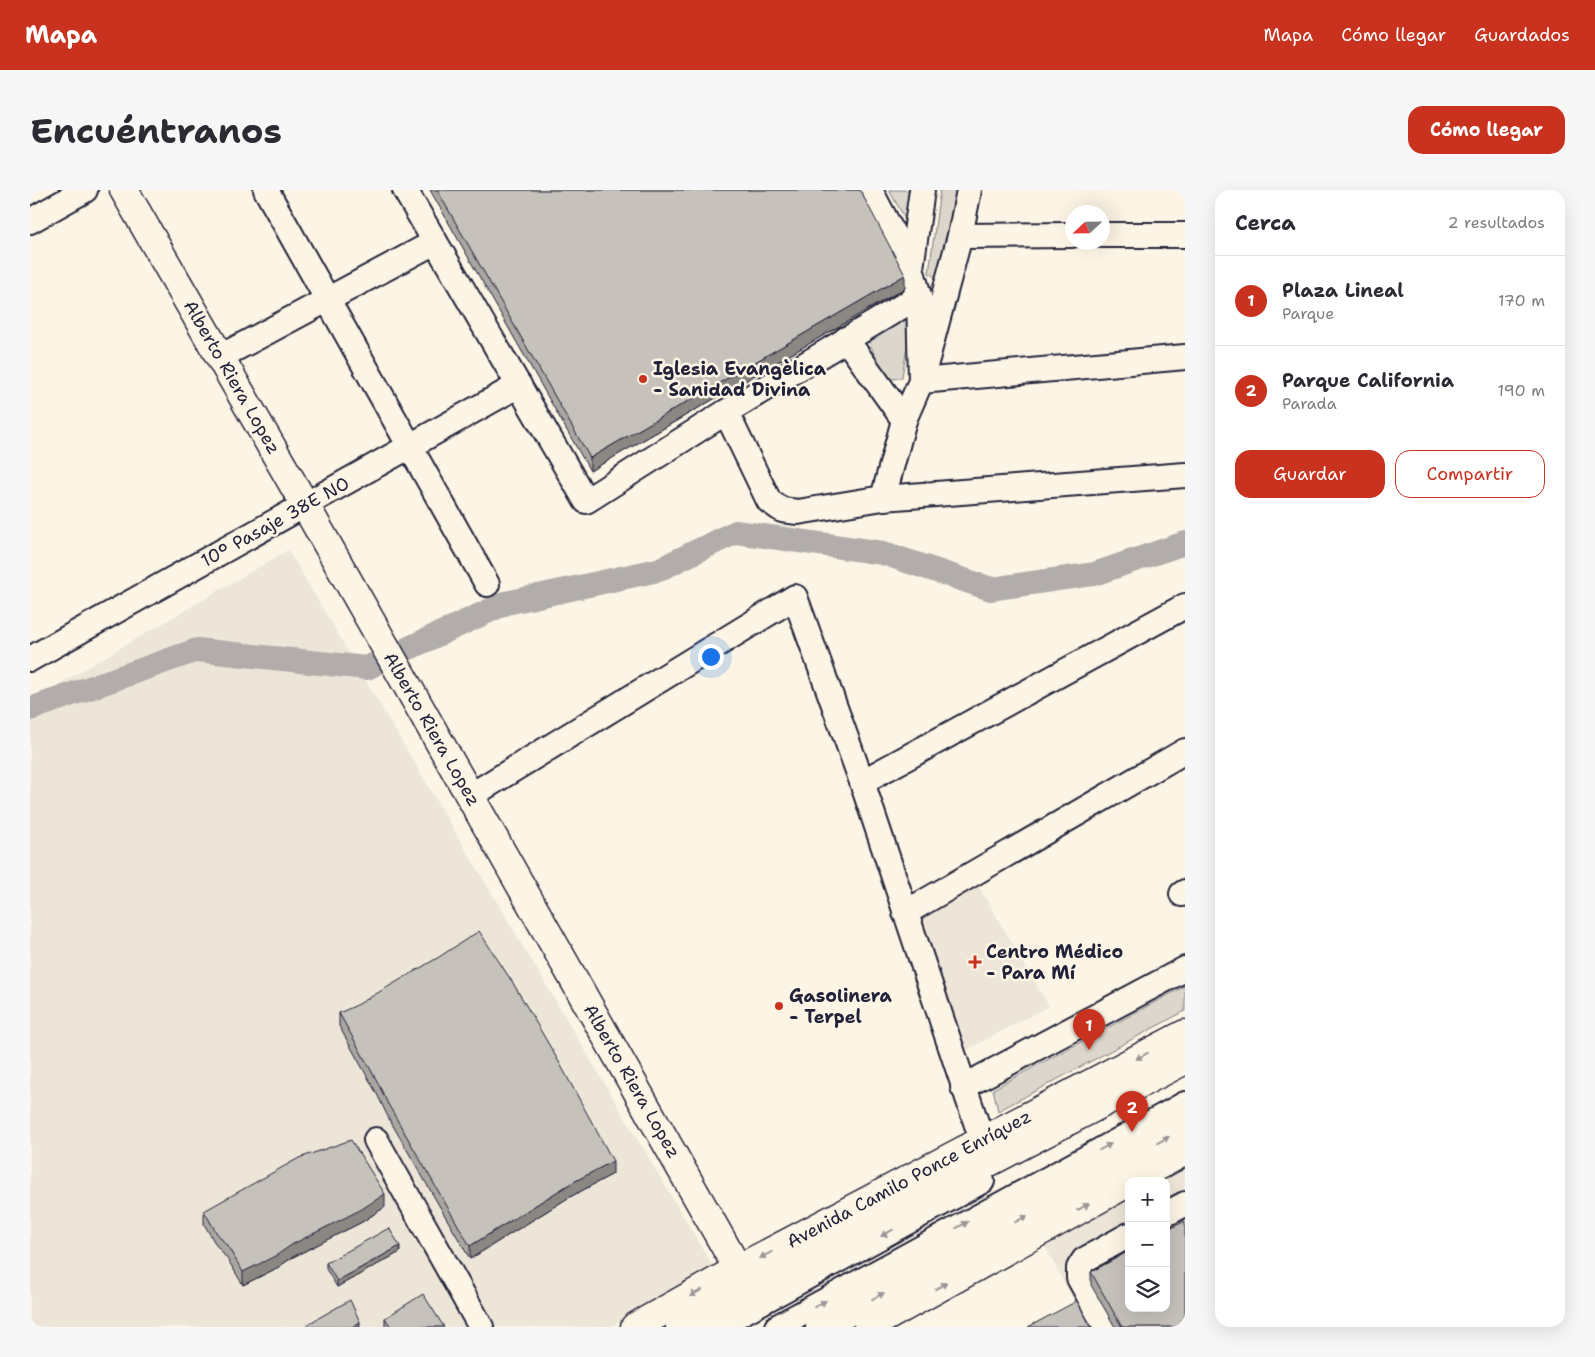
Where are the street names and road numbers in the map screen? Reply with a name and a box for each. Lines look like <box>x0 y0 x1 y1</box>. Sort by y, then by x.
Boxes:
street label: Alberto Riera Lopez <box>178 296 286 458</box>
street label: 10° Pasaje 38E NO <box>197 471 353 573</box>
street label: Alberto Riera Lopez <box>378 648 486 810</box>
street label: Alberto Riera Lopez <box>578 1000 686 1162</box>
street label: Avenida Camilo Ponce Enríquez <box>783 1104 1035 1254</box>

